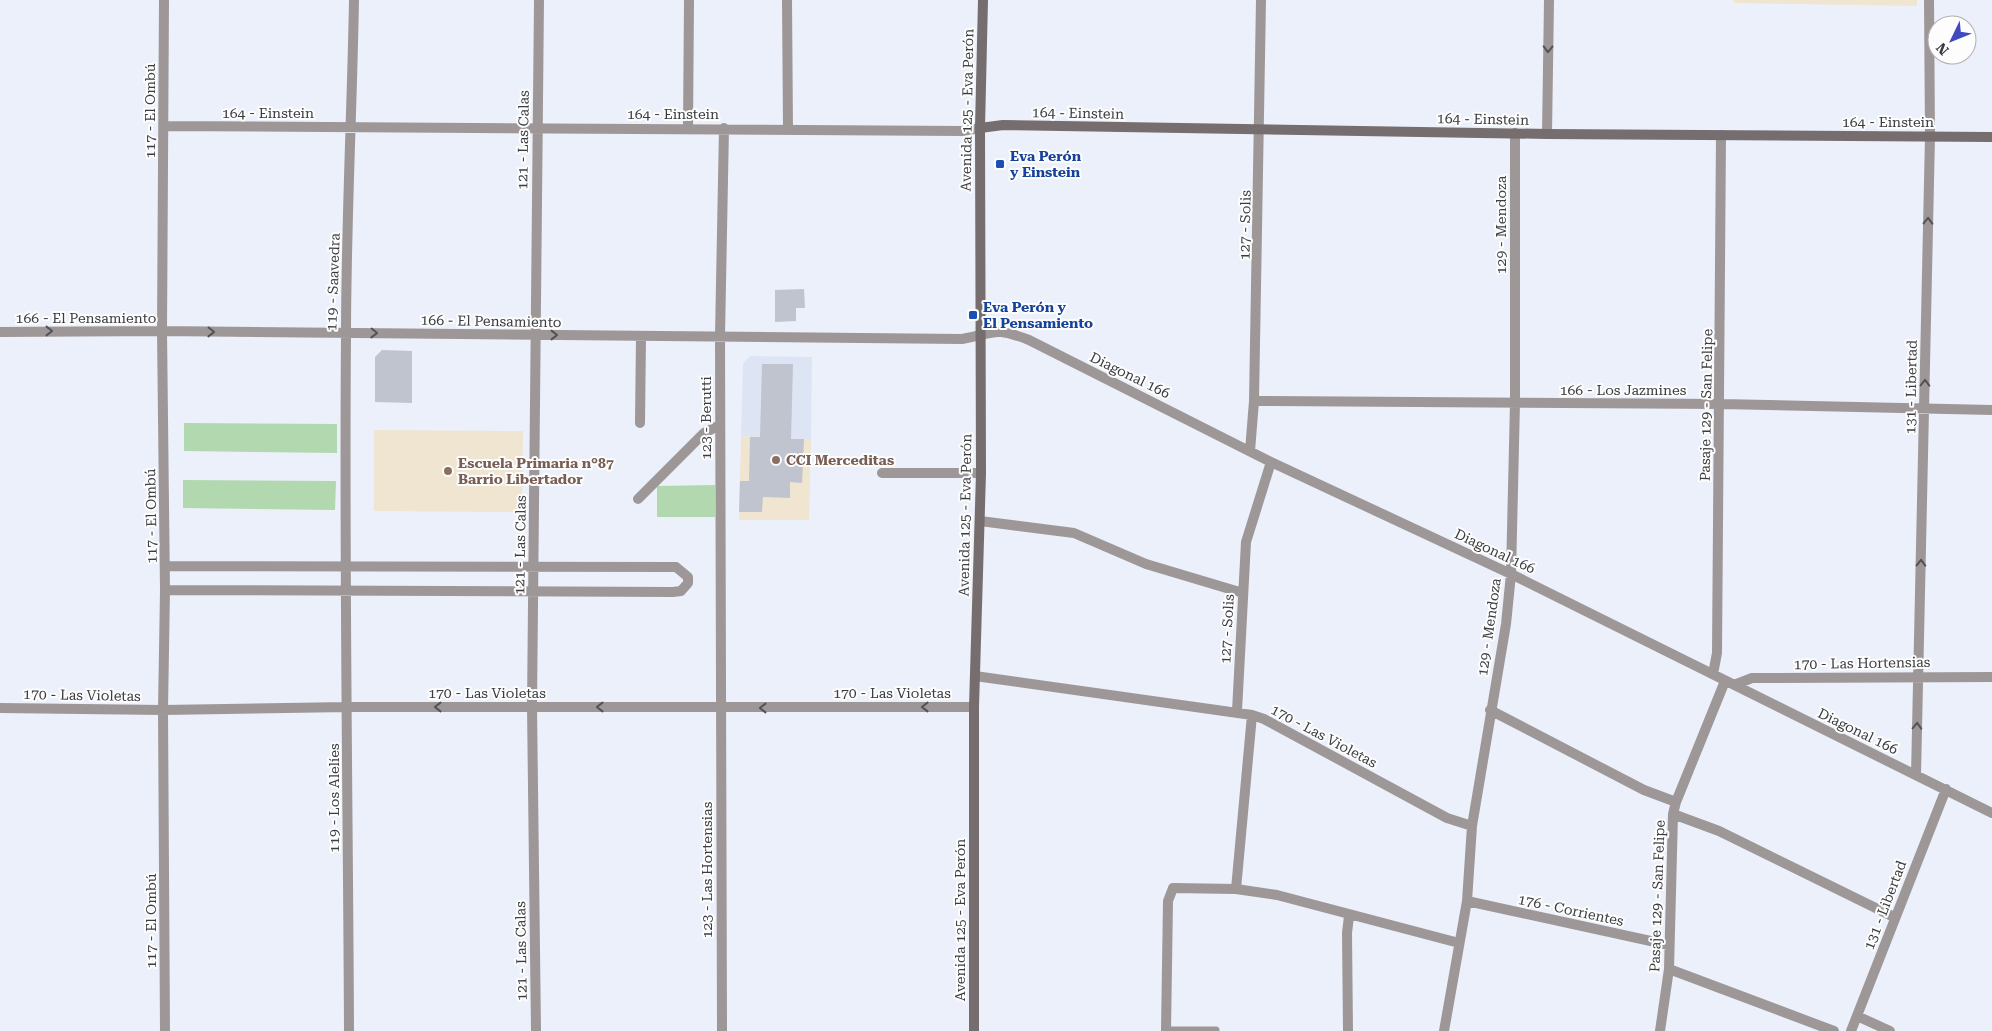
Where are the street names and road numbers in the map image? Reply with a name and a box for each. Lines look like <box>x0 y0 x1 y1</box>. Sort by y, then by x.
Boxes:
street label: Avenida 125 - Eva Perón <box>958 29 976 191</box>
street label: 117 - El Ombú <box>142 63 158 159</box>
street label: 121 - Las Calas <box>514 90 532 190</box>
street label: 164 - Einstein <box>1032 104 1124 122</box>
street label: 164 - Einstein <box>222 105 314 121</box>
street label: 164 - Einstein <box>627 106 719 122</box>
street label: 164 - Einstein <box>1437 110 1529 128</box>
street label: 164 - Einstein <box>1842 114 1934 130</box>
street label: 129 - Mendoza <box>1493 175 1509 274</box>
street label: 127 - Solis <box>1236 190 1254 260</box>
street label: 119 - Saavedra <box>323 232 343 331</box>
street label: 166 - El Pensamiento <box>16 310 156 326</box>
street label: 166 - El Pensamiento <box>420 312 562 330</box>
street label: Pasaje 129 - San Felipe <box>1697 328 1715 481</box>
street label: 131 - Libertad <box>1902 340 1920 434</box>
street label: Diagonal 166 <box>1087 349 1173 401</box>
street label: 123 - Berutti <box>698 376 714 460</box>
street label: 166 - Los Jazmines <box>1560 382 1687 398</box>
street label: Avenida 125 - Eva Perón <box>956 434 974 596</box>
street label: 117 - El Ombú <box>142 468 160 564</box>
street label: 121 - Las Calas <box>511 495 529 595</box>
street label: Diagonal 166 <box>1452 525 1538 577</box>
street label: 129 - Mendoza <box>1474 577 1504 677</box>
street label: 127 - Solis <box>1217 593 1237 664</box>
street label: 170 - Las Hortensias <box>1794 654 1931 672</box>
street label: 170 - Las Violetas <box>428 685 546 701</box>
street label: 170 - Las Violetas <box>833 685 951 701</box>
street label: 170 - Las Violetas <box>23 686 141 704</box>
street label: 170 - Las Violetas <box>1268 701 1380 771</box>
street label: Diagonal 166 <box>1815 705 1901 757</box>
street label: 119 - Los Alelíes <box>326 743 342 853</box>
street label: 123 - Las Hortensias <box>699 801 715 938</box>
street label: Pasaje 129 - San Felipe <box>1646 819 1668 972</box>
street label: Avenida 125 - Eva Perón <box>952 839 968 1001</box>
street label: 131 - Libertad <box>1861 858 1909 952</box>
street label: 117 - El Ombú <box>143 873 159 969</box>
street label: 176 - Corrientes <box>1517 891 1626 929</box>
street label: 121 - Las Calas <box>512 901 530 1001</box>

